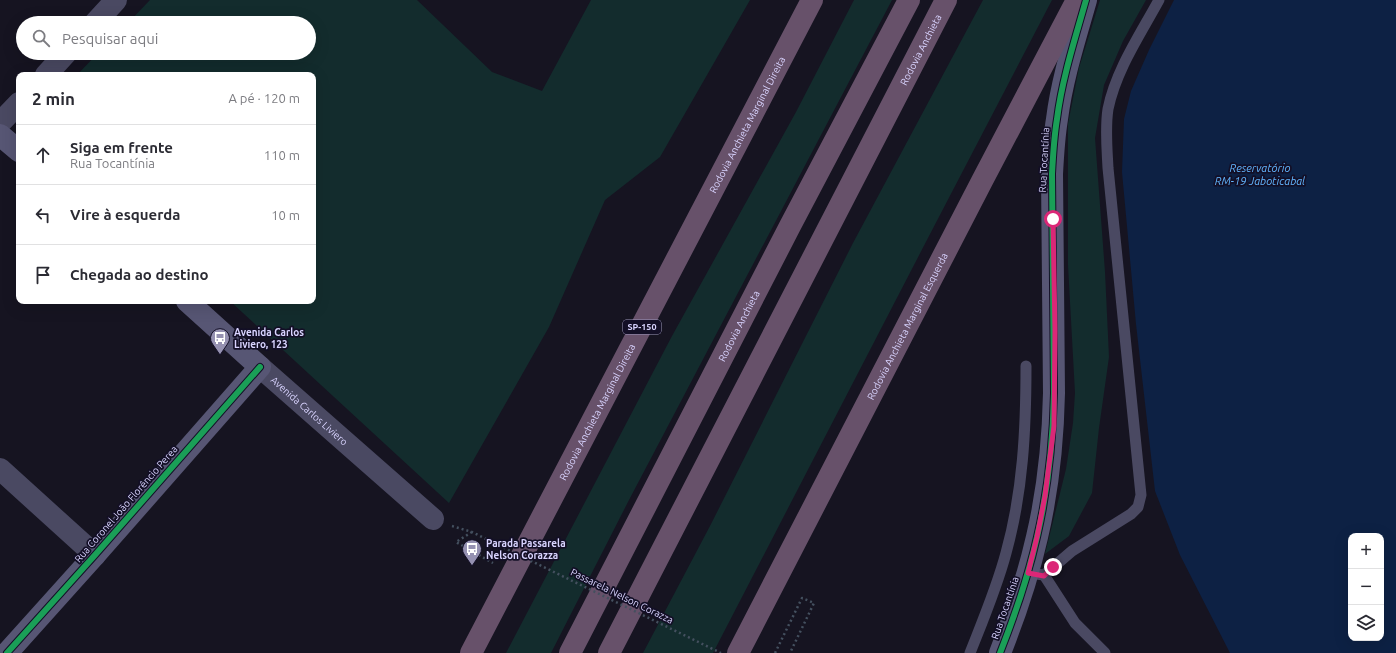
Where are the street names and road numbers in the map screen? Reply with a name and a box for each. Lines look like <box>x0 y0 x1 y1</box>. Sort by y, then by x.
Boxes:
street label: Rodovia Anchieta <box>898 12 943 87</box>
street label: Rodovia Anchieta Marginal Direita <box>707 55 787 195</box>
street label: Rua Tocantínia <box>1037 127 1051 193</box>
street label: Rodovia Anchieta Marginal Esquerda <box>864 251 950 401</box>
street label: Rodovia Anchieta <box>716 289 761 363</box>
road number: SP-150 <box>623 320 661 334</box>
street label: Rodovia Anchieta Marginal Direita <box>557 342 637 482</box>
street label: Avenida Carlos Liviero <box>269 374 350 447</box>
street label: Rua Coronel João Florêncio Perea <box>72 443 180 565</box>
street label: Passarela Nelson Corazza <box>569 566 675 626</box>
street label: Rua Tocantínia <box>989 575 1021 641</box>

